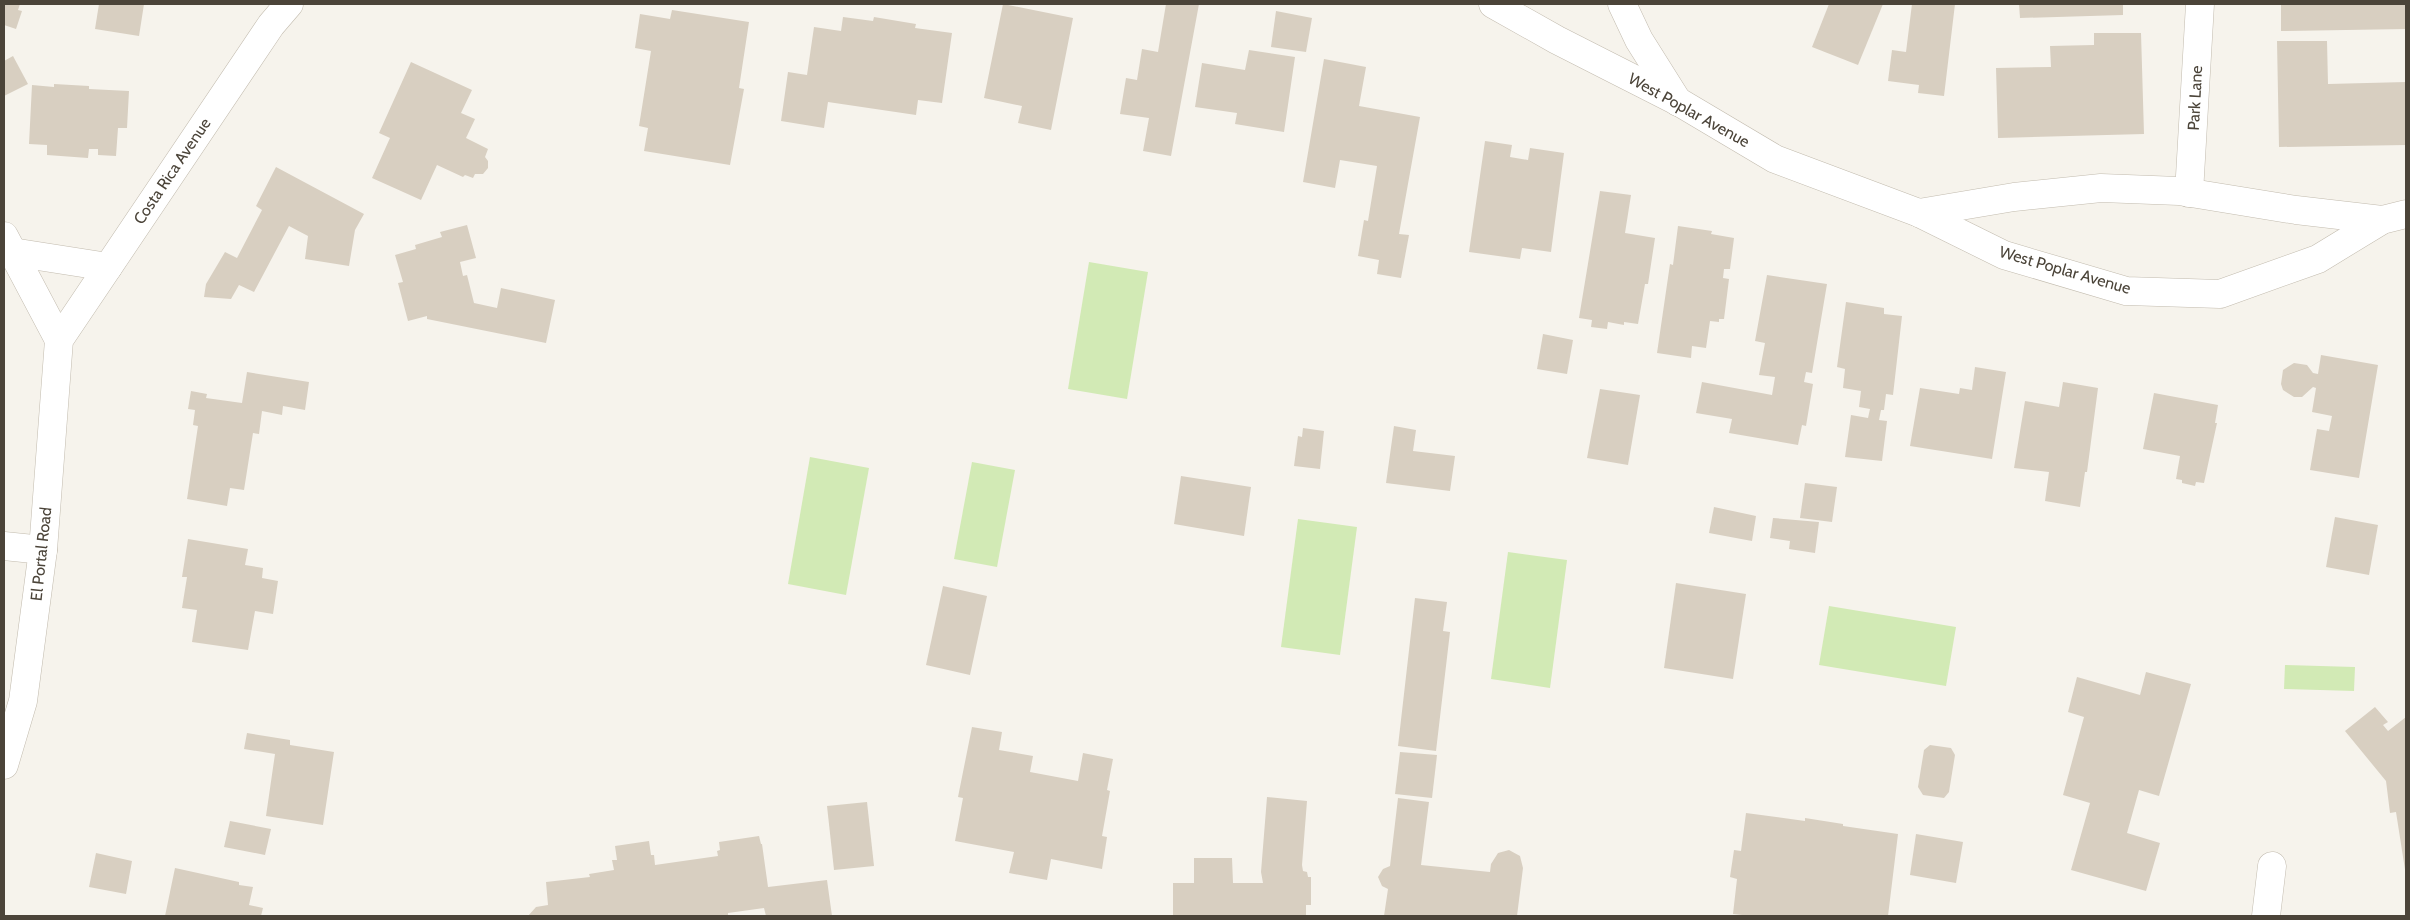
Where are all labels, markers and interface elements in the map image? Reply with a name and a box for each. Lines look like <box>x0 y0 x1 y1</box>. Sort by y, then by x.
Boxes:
street label: Park Lane <box>2184 65 2206 131</box>
street label: West Poplar Avenue <box>1625 69 1753 151</box>
street label: Costa Rica Avenue <box>129 114 215 228</box>
street label: West Poplar Avenue <box>1997 242 2133 298</box>
street label: El Portal Road <box>27 506 55 602</box>

